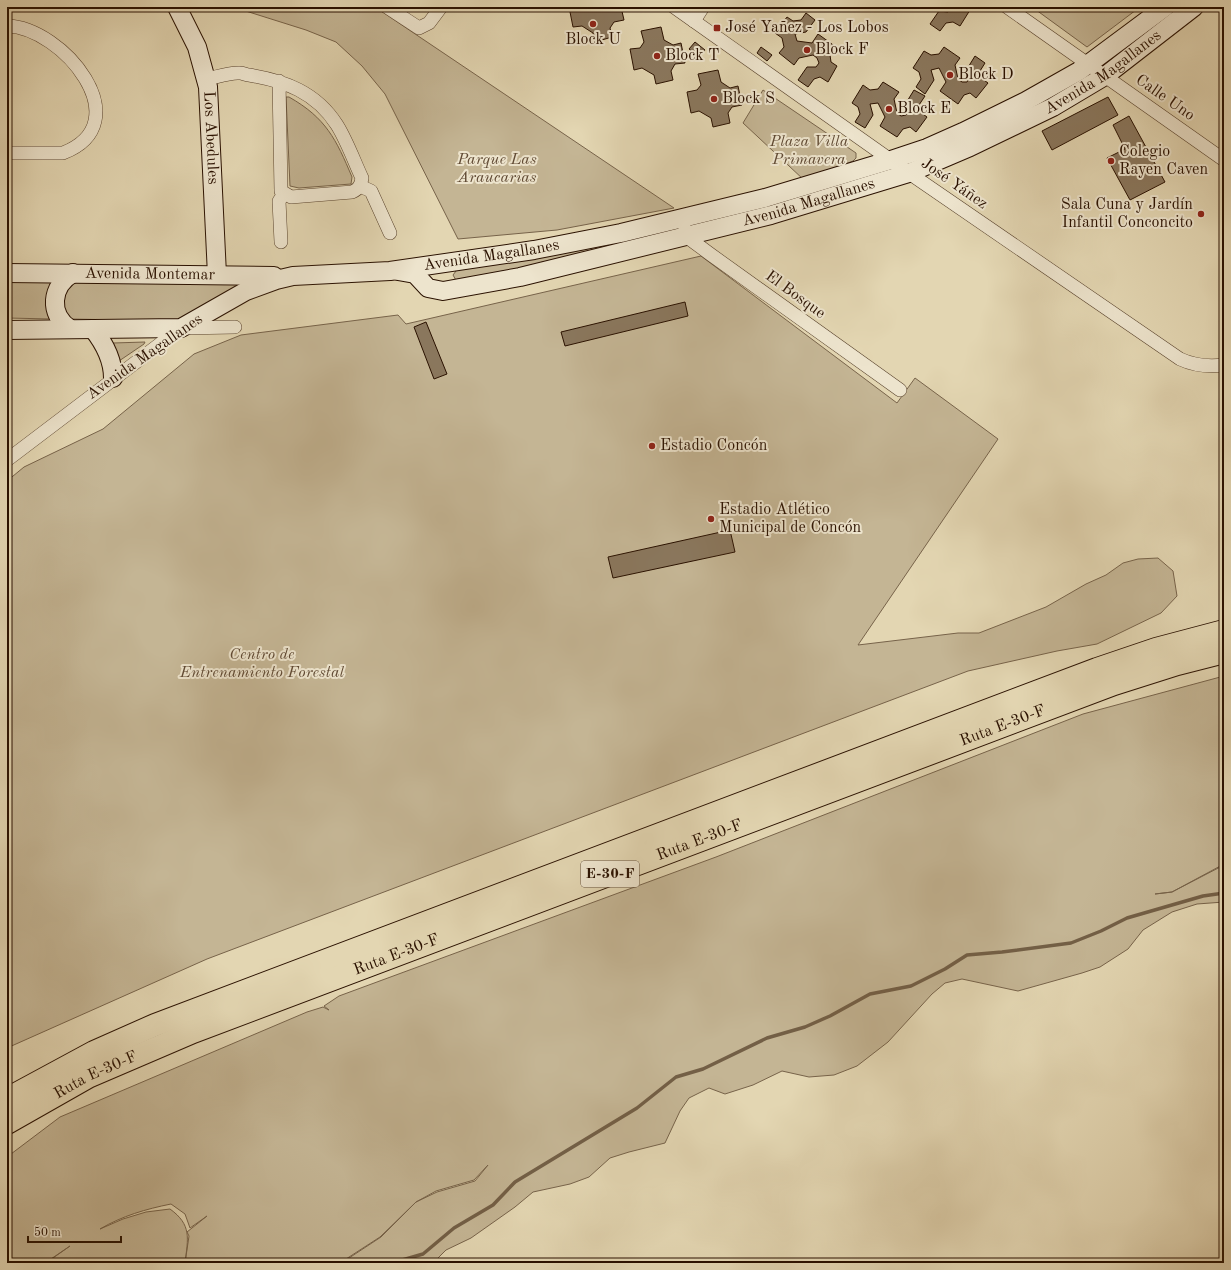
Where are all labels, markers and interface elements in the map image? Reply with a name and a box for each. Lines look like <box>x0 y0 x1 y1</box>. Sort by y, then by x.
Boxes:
marker: Block U <box>588 19 598 29</box>
place label: José Yañez - Los Lobos <box>725 20 889 36</box>
marker: José Yañez - Los Lobos <box>712 23 722 33</box>
street label: Avenida Magallanes <box>1042 27 1164 118</box>
place label: Block U <box>565 32 621 48</box>
place label: Block F <box>815 42 869 58</box>
marker: Block F <box>802 45 812 55</box>
place label: Block T <box>665 48 720 64</box>
marker: Block T <box>652 51 662 61</box>
place label: Block D <box>958 67 1014 83</box>
marker: Block D <box>945 70 955 80</box>
street label: Calle Uno <box>1132 72 1198 124</box>
street label: Los Abedules <box>200 91 221 185</box>
place label: Block S <box>722 91 775 107</box>
marker: Block S <box>709 94 719 104</box>
place label: Block E <box>897 101 951 117</box>
marker: Block E <box>884 104 894 114</box>
park label: Plaza Villa Primavera <box>769 134 849 168</box>
place label: Colegio Rayen Caven <box>1119 144 1208 178</box>
park label: Parque Las Araucarias <box>456 152 537 186</box>
street label: José Yáñez <box>918 155 990 213</box>
marker: Colegio Rayen Caven <box>1106 156 1116 166</box>
street label: Avenida Magallanes <box>741 176 877 230</box>
place label: Sala Cuna y Jardín Infantil Conconcito <box>1061 197 1193 231</box>
marker: Sala Cuna y Jardín Infantil Conconcito <box>1196 209 1206 219</box>
street label: Avenida Magallanes <box>422 237 561 274</box>
street label: Avenida Montemar <box>85 266 216 283</box>
street label: El Bosque <box>762 268 828 322</box>
street label: Avenida Magallanes <box>84 311 206 403</box>
place label: Estadio Concón <box>660 438 768 454</box>
marker: Estadio Concón <box>647 441 657 451</box>
place label: Estadio Atlético Municipal de Concón <box>719 502 862 536</box>
marker: Estadio Atlético Municipal de Concón <box>706 514 716 524</box>
park label: Centro de Entrenamiento Forestal <box>179 647 345 681</box>
street label: Ruta E-30-F <box>958 703 1048 749</box>
street label: Ruta E-30-F <box>655 817 745 864</box>
road number: E-30-F <box>581 861 639 887</box>
street label: Ruta E-30-F <box>352 932 442 979</box>
street label: Ruta E-30-F <box>52 1049 140 1102</box>
scale bar <box>28 1218 121 1244</box>
text: 50 m <box>34 1226 61 1239</box>

